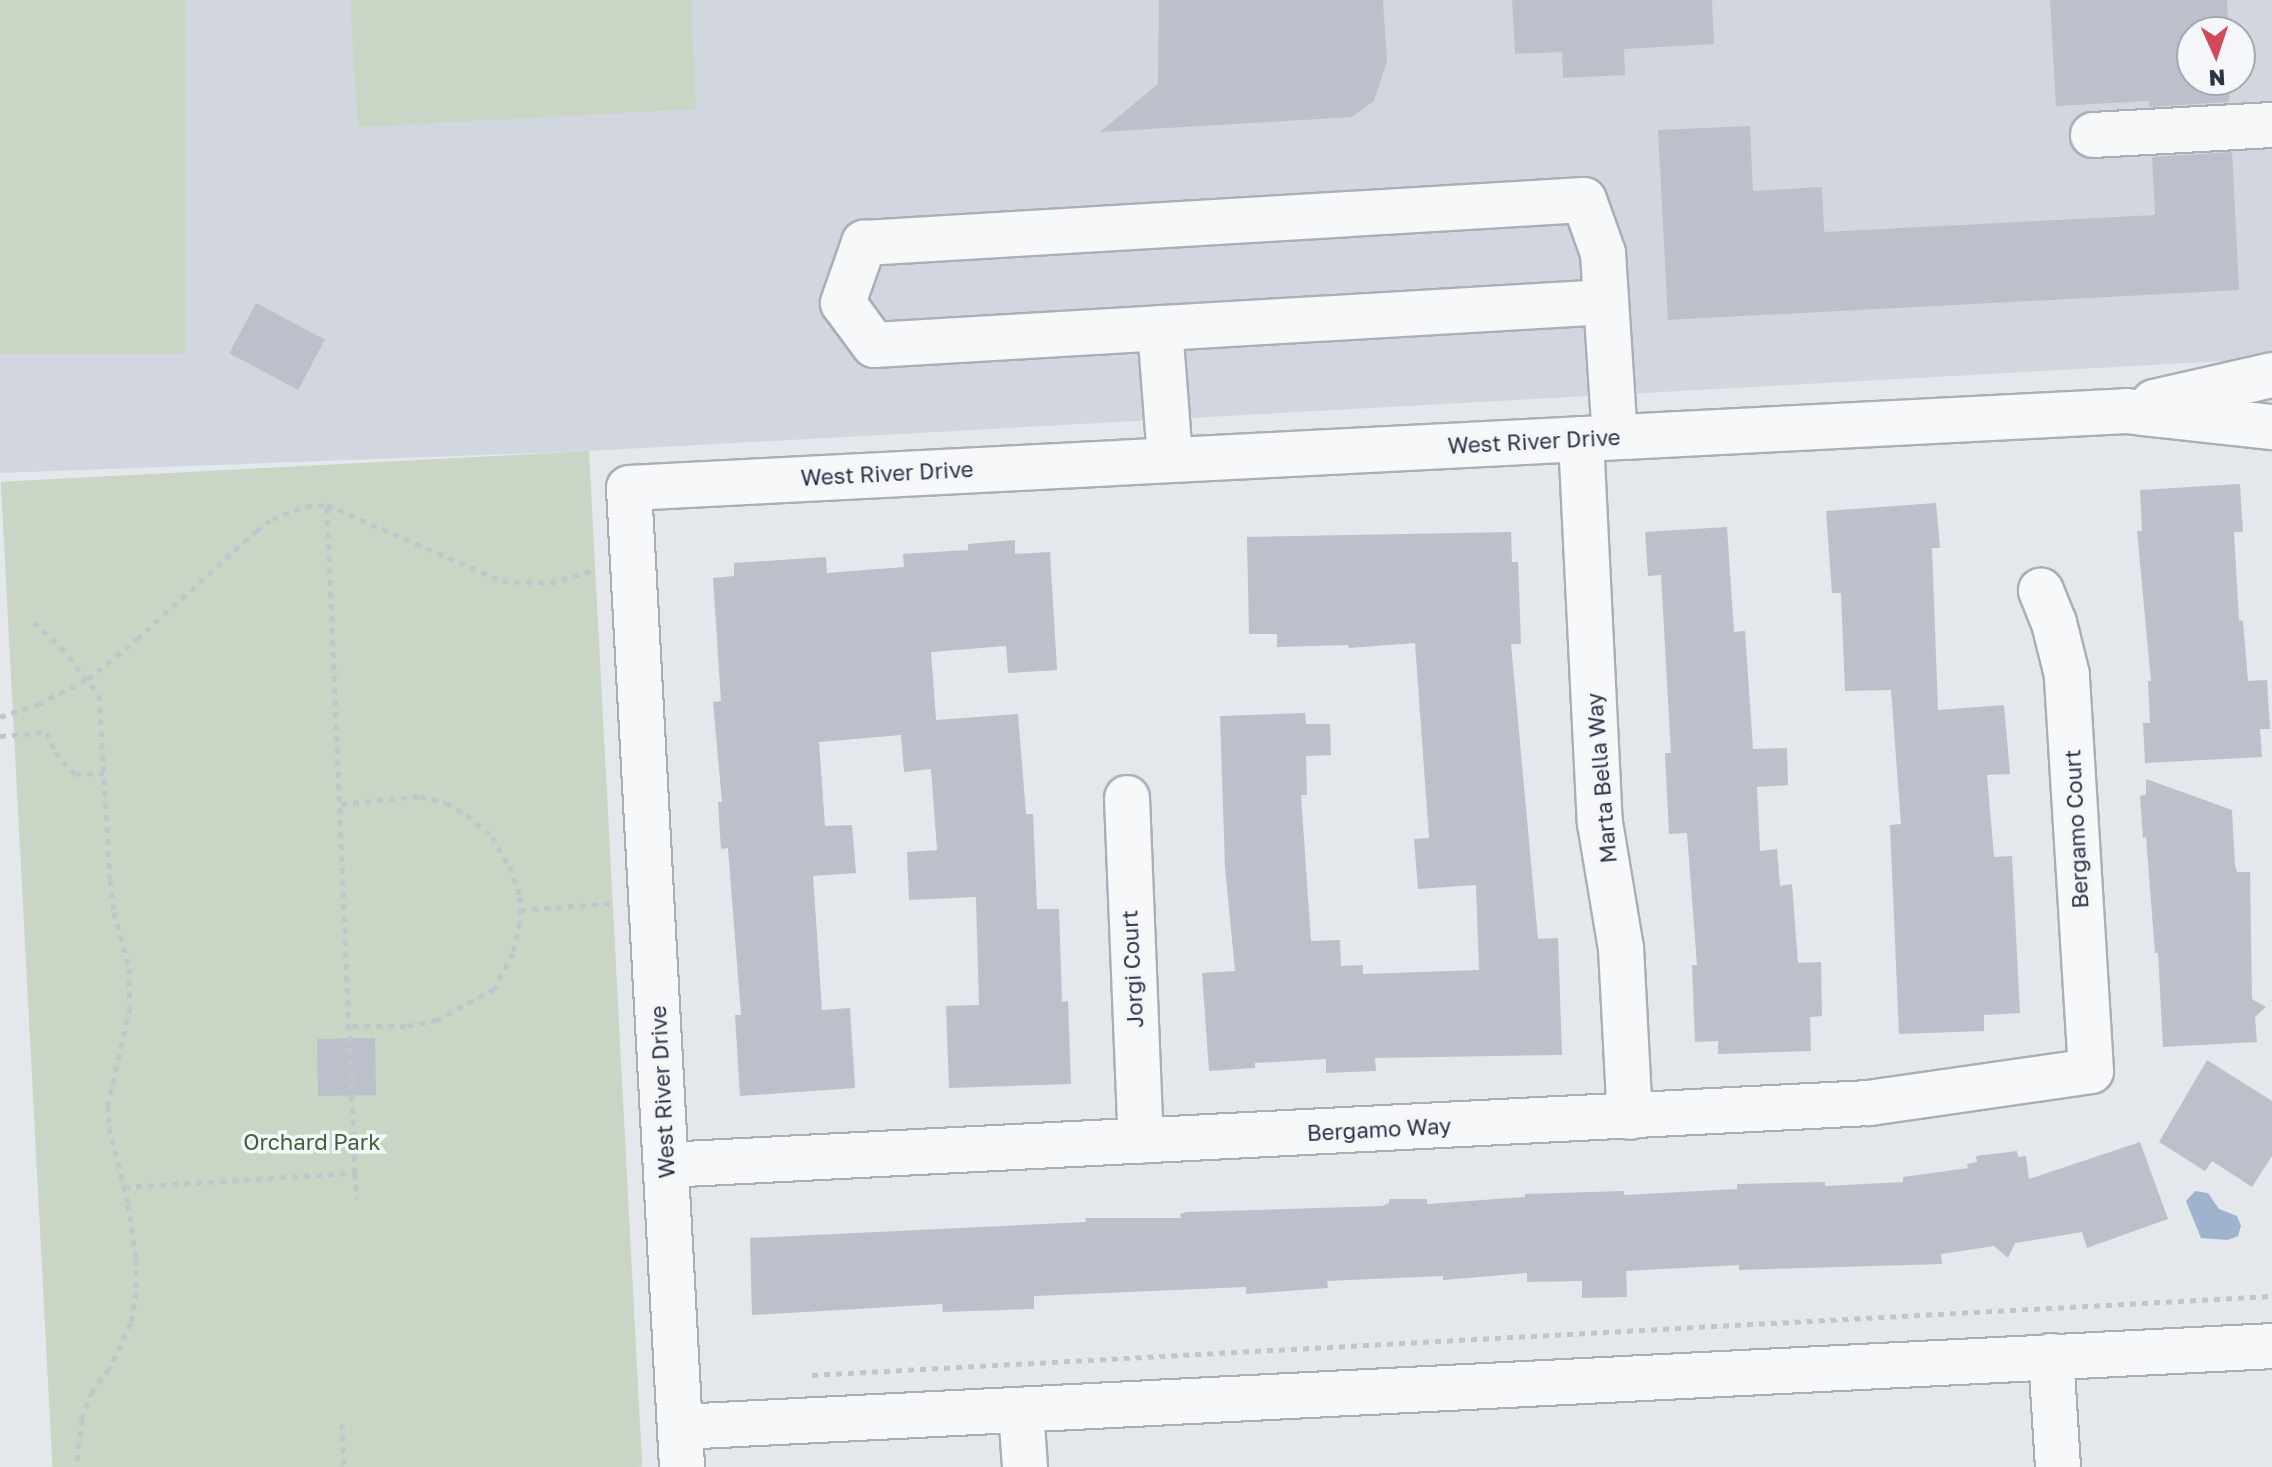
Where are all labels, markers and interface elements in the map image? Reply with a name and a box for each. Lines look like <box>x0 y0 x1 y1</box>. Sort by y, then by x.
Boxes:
north arrow <box>2176 16 2256 96</box>
text: N <box>2208 65 2226 92</box>
street label: West River Drive <box>1447 423 1621 459</box>
street label: West River Drive <box>800 455 974 491</box>
street label: Marta Bella Way <box>1580 692 1622 864</box>
street label: Bergamo Court <box>2059 749 2093 909</box>
street label: Jorgi Court <box>1116 909 1148 1029</box>
street label: West River Drive <box>644 1005 680 1179</box>
street label: Bergamo Way <box>1306 1112 1452 1146</box>
park label: Orchard Park <box>243 1129 381 1155</box>

